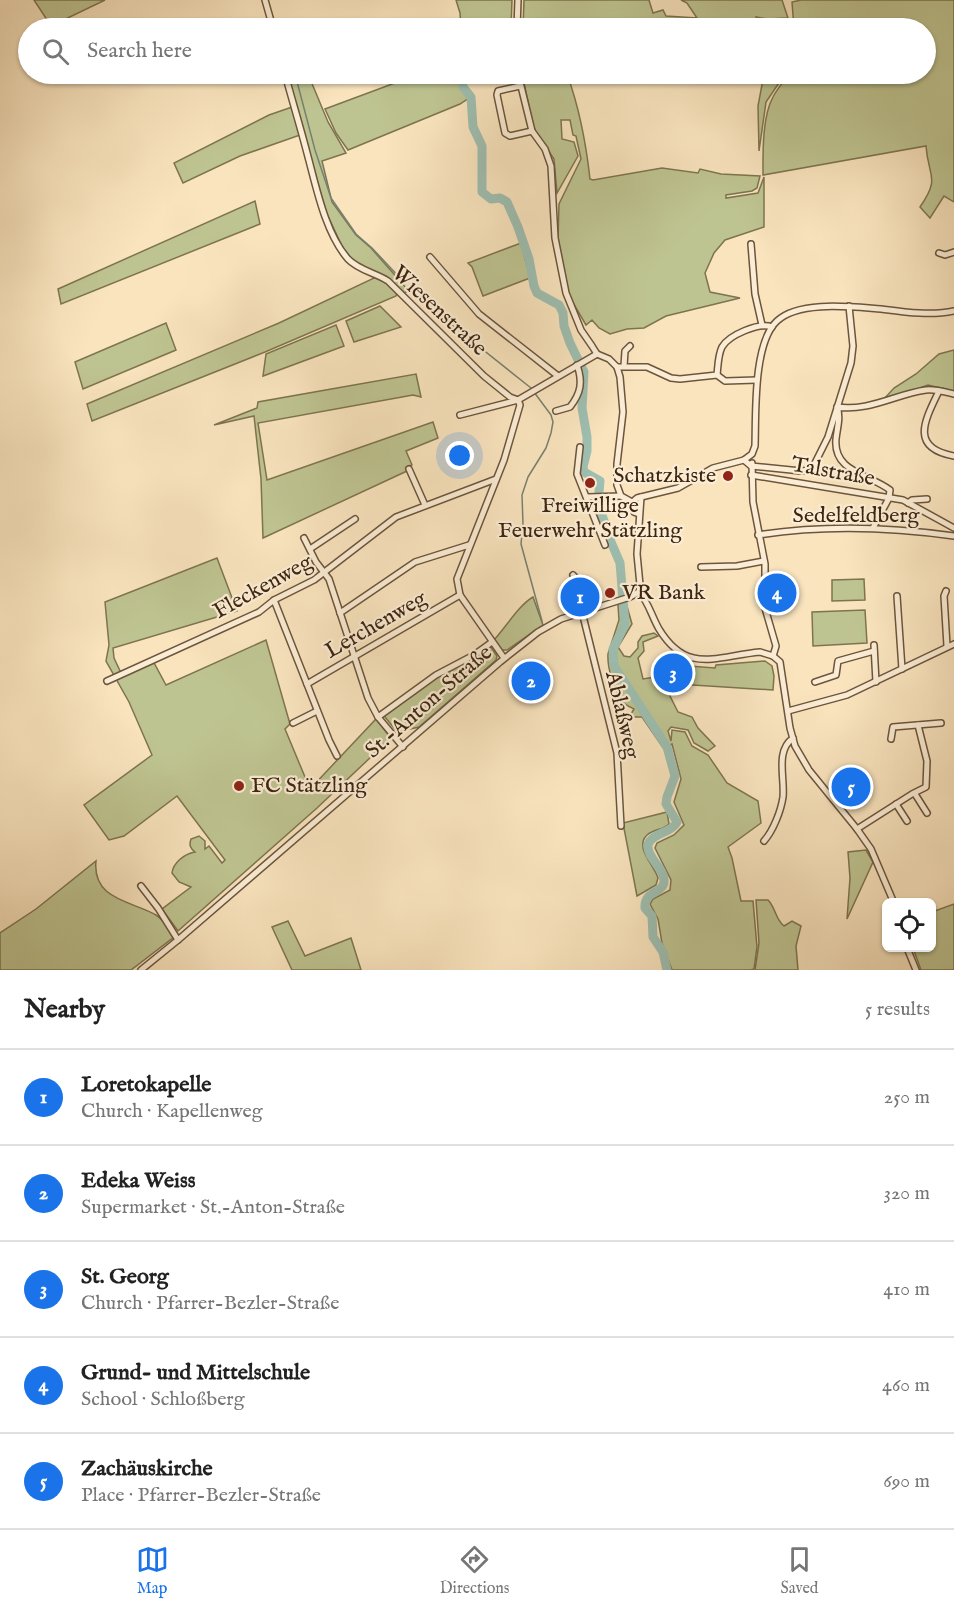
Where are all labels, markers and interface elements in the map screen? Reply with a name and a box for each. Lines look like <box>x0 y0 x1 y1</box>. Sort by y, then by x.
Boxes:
search box <box>18 18 936 84</box>
icon: search <box>39 35 72 68</box>
text: Search here <box>87 37 192 65</box>
street label: Wiesenstraße <box>385 260 493 362</box>
your location <box>445 441 474 470</box>
street label: Talstraße <box>789 451 877 493</box>
place label: Schatzkiste <box>613 462 716 490</box>
marker: Schatzkiste <box>721 469 735 483</box>
marker: Freiwillige Feuerwehr Stätzling <box>583 476 597 490</box>
place label: Freiwillige Feuerwehr Stätzling <box>498 492 683 545</box>
street label: Sedelfeldberg <box>793 502 920 530</box>
street label: Fleckenweg <box>209 548 318 626</box>
pin: 4 <box>758 570 796 616</box>
pin: 1 <box>560 574 600 620</box>
place label: VR Bank <box>621 579 706 607</box>
street label: Lerchenweg <box>320 584 433 665</box>
marker: VR Bank <box>603 586 617 600</box>
street label: St.-Anton-Straße <box>360 639 498 765</box>
pin: 3 <box>654 650 692 696</box>
pin: 2 <box>512 658 550 704</box>
street label: Ablaßweg <box>598 667 646 763</box>
pin: 5 <box>832 764 870 810</box>
place label: FC Stätzling <box>251 772 368 800</box>
marker: FC Stätzling <box>232 779 246 793</box>
map controls <box>882 898 936 952</box>
button: locate <box>882 898 936 952</box>
text: Nearby <box>24 993 105 1026</box>
text: 5 results <box>865 997 930 1022</box>
text: Loretokapelle <box>81 1071 211 1099</box>
text: 1 <box>40 1085 47 1110</box>
text: 250 m <box>884 1085 930 1110</box>
text: Church · Kapellenweg <box>81 1099 263 1124</box>
text: Edeka Weiss <box>81 1167 195 1195</box>
text: 2 <box>39 1181 48 1206</box>
text: 320 m <box>884 1181 930 1206</box>
text: Supermarket · St.-Anton-Straße <box>81 1195 345 1220</box>
text: St. Georg <box>81 1263 169 1291</box>
text: 3 <box>40 1277 47 1302</box>
text: 410 m <box>883 1277 930 1302</box>
text: Church · Pfarrer-Bezler-Straße <box>81 1291 339 1316</box>
text: Grund- und Mittelschule <box>81 1359 310 1387</box>
text: 4 <box>39 1373 48 1398</box>
text: 460 m <box>882 1373 930 1398</box>
text: School · Schloßberg <box>81 1387 245 1412</box>
text: Zachäuskirche <box>81 1455 213 1483</box>
text: 5 <box>40 1469 47 1494</box>
text: 690 m <box>883 1469 930 1494</box>
text: Place · Pfarrer-Bezler-Straße <box>81 1483 321 1508</box>
tab: Map <box>136 1543 169 1599</box>
tab: Directions <box>440 1543 509 1599</box>
tab: Saved <box>781 1543 818 1599</box>

